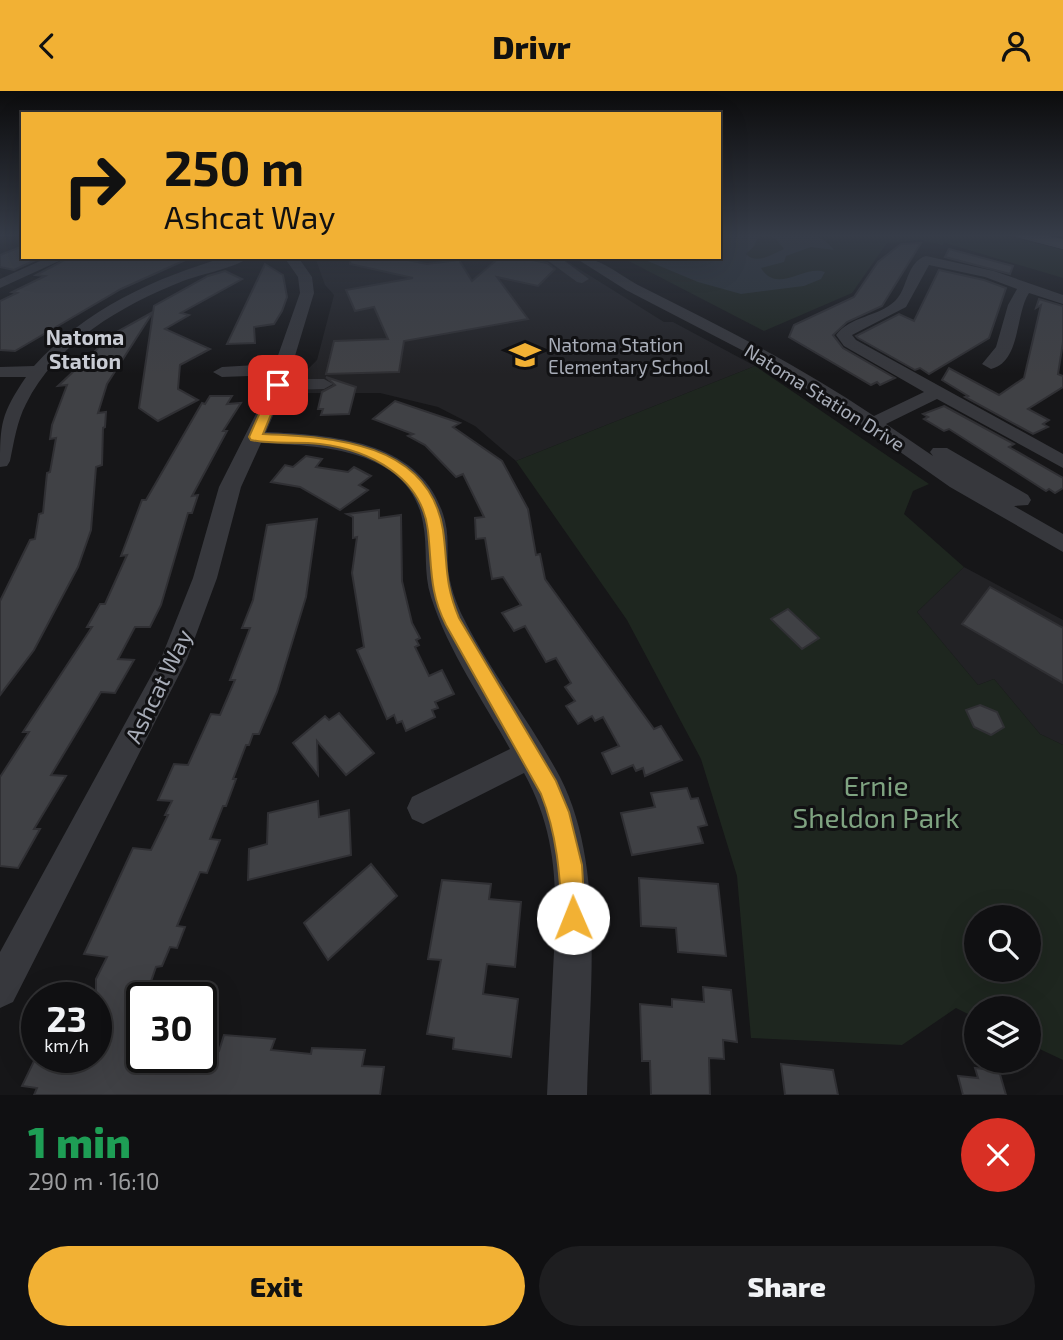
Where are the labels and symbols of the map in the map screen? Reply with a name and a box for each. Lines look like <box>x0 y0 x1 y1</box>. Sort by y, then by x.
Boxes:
district label: Natoma Station <box>46 324 124 373</box>
place label: Natoma Station Elementary School <box>548 333 710 378</box>
school or university icon: Natoma Station Elementary School <box>508 338 542 372</box>
street label: Natoma Station Drive <box>741 338 909 456</box>
pin <box>248 355 308 415</box>
street label: Ashcat Way <box>118 625 198 747</box>
park label: Ernie Sheldon Park <box>792 768 960 834</box>
position arrow <box>536 881 610 955</box>
speed limit sign: 30 <box>126 982 217 1073</box>

